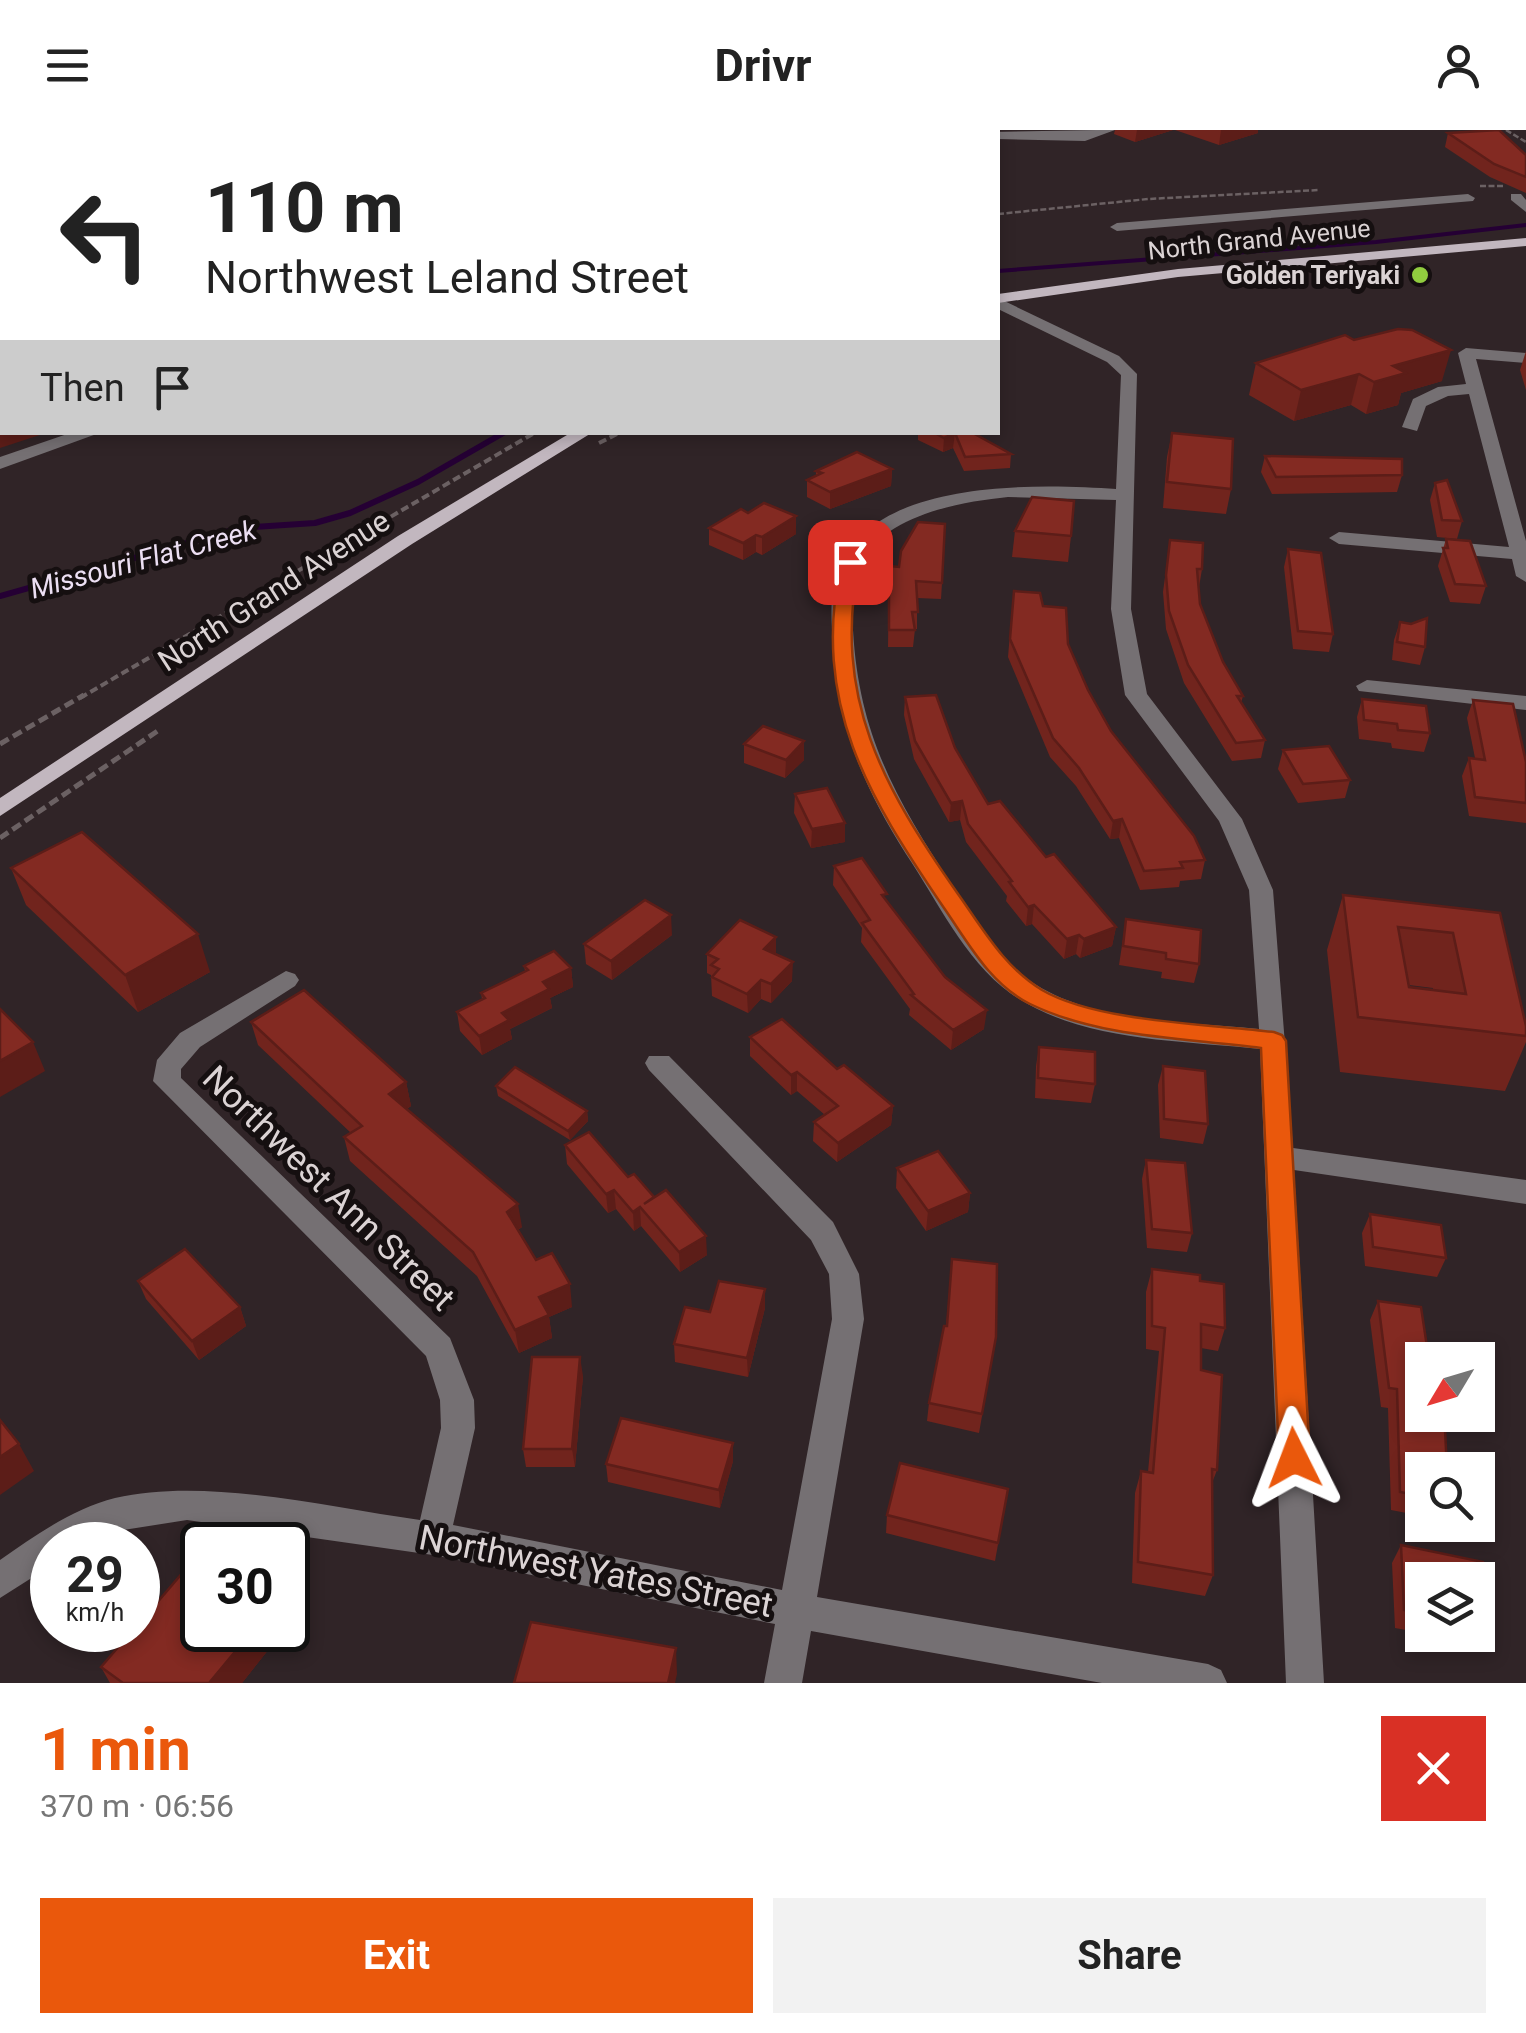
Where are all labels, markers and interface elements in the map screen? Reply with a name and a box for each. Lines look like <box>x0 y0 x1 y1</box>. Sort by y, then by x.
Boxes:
icon: menu <box>40 38 95 93</box>
icon: person <box>1431 38 1486 93</box>
text: Drivr <box>715 39 811 92</box>
text: 110 m <box>205 167 404 249</box>
icon: left <box>40 170 170 300</box>
street label: North Grand Avenue <box>1146 213 1372 266</box>
text: Northwest Leland Street <box>205 251 689 304</box>
place label: Golden Teriyaki <box>1226 261 1400 290</box>
marker: Golden Teriyaki <box>1409 264 1431 286</box>
icon: arrive <box>145 360 200 415</box>
text: Then <box>40 366 125 410</box>
street label: North Grand Avenue <box>152 503 396 678</box>
water label: Missouri Flat Creek <box>26 513 261 606</box>
pin <box>808 520 893 605</box>
icon: arrive <box>823 535 878 590</box>
street label: Northwest Ann Street <box>194 1058 463 1319</box>
north arrow <box>1405 1342 1495 1432</box>
map controls <box>1405 1342 1495 1652</box>
position arrow <box>1242 1406 1346 1510</box>
button: search <box>1405 1452 1495 1542</box>
street label: Northwest Yates Street <box>416 1517 776 1626</box>
speed limit sign: 30 <box>180 1522 310 1652</box>
text: 29 <box>66 1546 124 1604</box>
button: layers <box>1405 1562 1495 1652</box>
text: km/h <box>66 1598 124 1627</box>
text: 1 min <box>40 1714 191 1785</box>
button: close <box>1381 1716 1486 1821</box>
text: 370 m · 06:56 <box>40 1787 234 1825</box>
button: Exit <box>40 1898 753 2013</box>
button: Share <box>773 1898 1486 2013</box>

